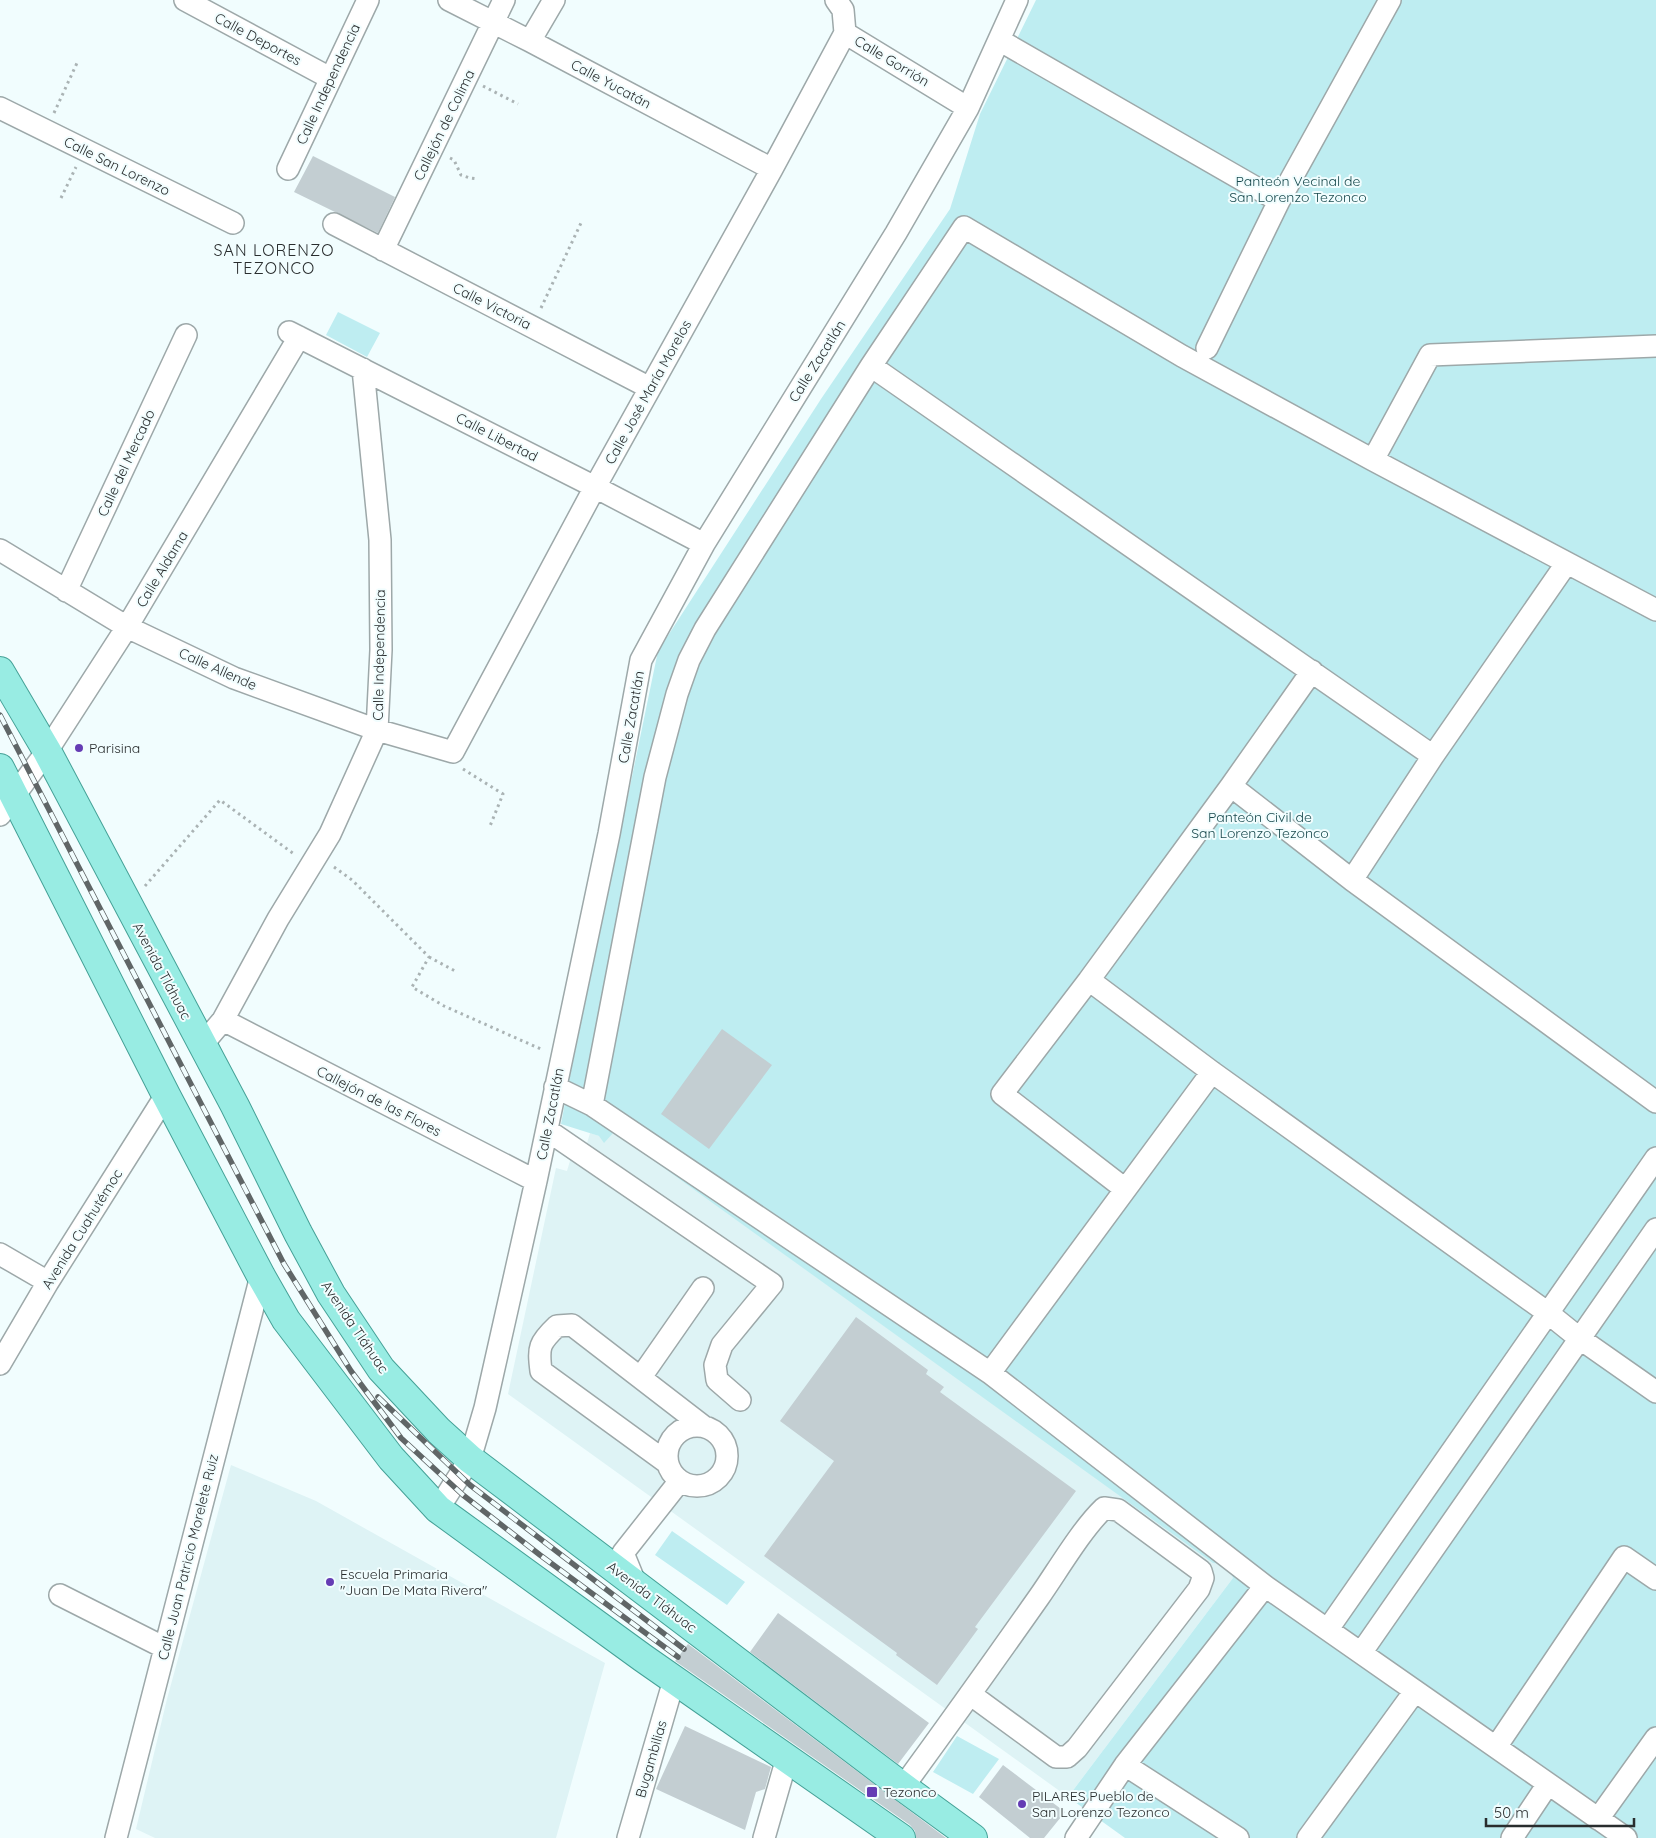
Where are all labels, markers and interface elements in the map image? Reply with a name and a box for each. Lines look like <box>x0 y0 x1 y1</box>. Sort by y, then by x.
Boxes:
street label: Calle Deportes <box>212 9 304 69</box>
street label: Calle Independencia <box>292 21 364 147</box>
street label: Calle Gorrión <box>851 32 933 90</box>
street label: Calle Yucatán <box>568 55 654 113</box>
street label: Callejón de Colima <box>409 67 479 183</box>
street label: Calle San Lorenzo <box>61 132 173 200</box>
park label: Panteón Vecinal de San Lorenzo Tezonco <box>1229 172 1367 206</box>
district label: SAN LORENZO TEZONCO <box>214 240 334 278</box>
street label: Calle Victoria <box>450 279 534 333</box>
street label: Calle José María Morelos <box>601 317 695 467</box>
street label: Calle Zacatlán <box>785 317 849 405</box>
street label: Calle del Mercado <box>93 406 159 520</box>
street label: Calle Libertad <box>453 409 541 465</box>
street label: Calle Aldama <box>132 527 192 611</box>
street label: Calle Independencia <box>369 589 389 721</box>
street label: Calle Allende <box>176 644 260 694</box>
street label: Calle Zacatlán <box>614 669 648 765</box>
place label: Parisina <box>89 739 140 757</box>
marker: Parisina <box>73 742 85 754</box>
park label: Panteón Civil de San Lorenzo Tezonco <box>1191 808 1329 842</box>
street label: Avenida Tláhuac <box>129 919 195 1023</box>
street label: Callejón de las Flores <box>314 1062 444 1140</box>
street label: Calle Zacatlán <box>532 1066 568 1162</box>
street label: Avenida Cuahutémoc <box>38 1166 126 1292</box>
street label: Avenida Tláhuac <box>317 1277 393 1377</box>
street label: Calle Juan Patricio Morelete Ruiz <box>154 1452 222 1662</box>
street label: Avenida Tláhuac <box>604 1557 700 1637</box>
place label: Escuela Primaria "Juan De Mata Rivera" <box>340 1565 487 1599</box>
marker: Escuela Primaria "Juan De Mata Rivera" <box>324 1576 336 1588</box>
street label: Bugambilias <box>631 1718 671 1800</box>
place label: Tezonco <box>883 1783 937 1801</box>
marker: Tezonco <box>865 1785 879 1799</box>
place label: PILARES Pueblo de San Lorenzo Tezonco <box>1032 1787 1170 1821</box>
scale bar <box>1486 1796 1634 1828</box>
marker: PILARES Pueblo de San Lorenzo Tezonco <box>1016 1798 1028 1810</box>
text: 50 m <box>1494 1803 1529 1822</box>

